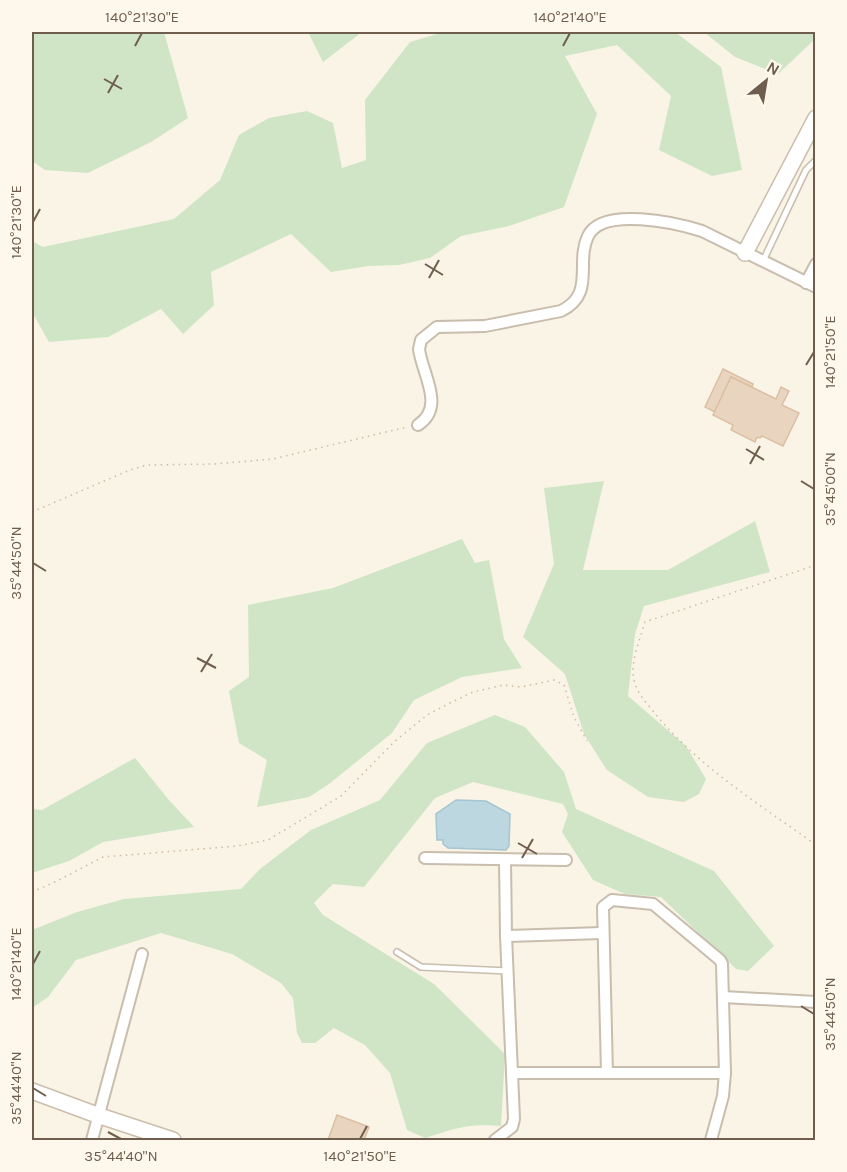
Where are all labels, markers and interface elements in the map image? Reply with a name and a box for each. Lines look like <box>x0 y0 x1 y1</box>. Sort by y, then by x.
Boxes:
text: 140°21'30"E <box>105 8 179 26</box>
text: 140°21'40"E <box>533 8 607 26</box>
north arrow <box>736 51 796 111</box>
text: N <box>764 57 783 80</box>
text: 140°21'30"E <box>7 185 25 259</box>
text: 140°21'50"E <box>821 315 839 389</box>
text: 35°45'00"N <box>821 452 839 526</box>
text: 35°44'50"N <box>7 526 25 600</box>
text: 140°21'40"E <box>7 927 25 1001</box>
text: 35°44'50"N <box>821 977 839 1051</box>
text: 35°44'40"N <box>7 1051 25 1125</box>
text: 35°44'40"N <box>84 1147 158 1165</box>
text: 140°21'50"E <box>323 1147 397 1165</box>

